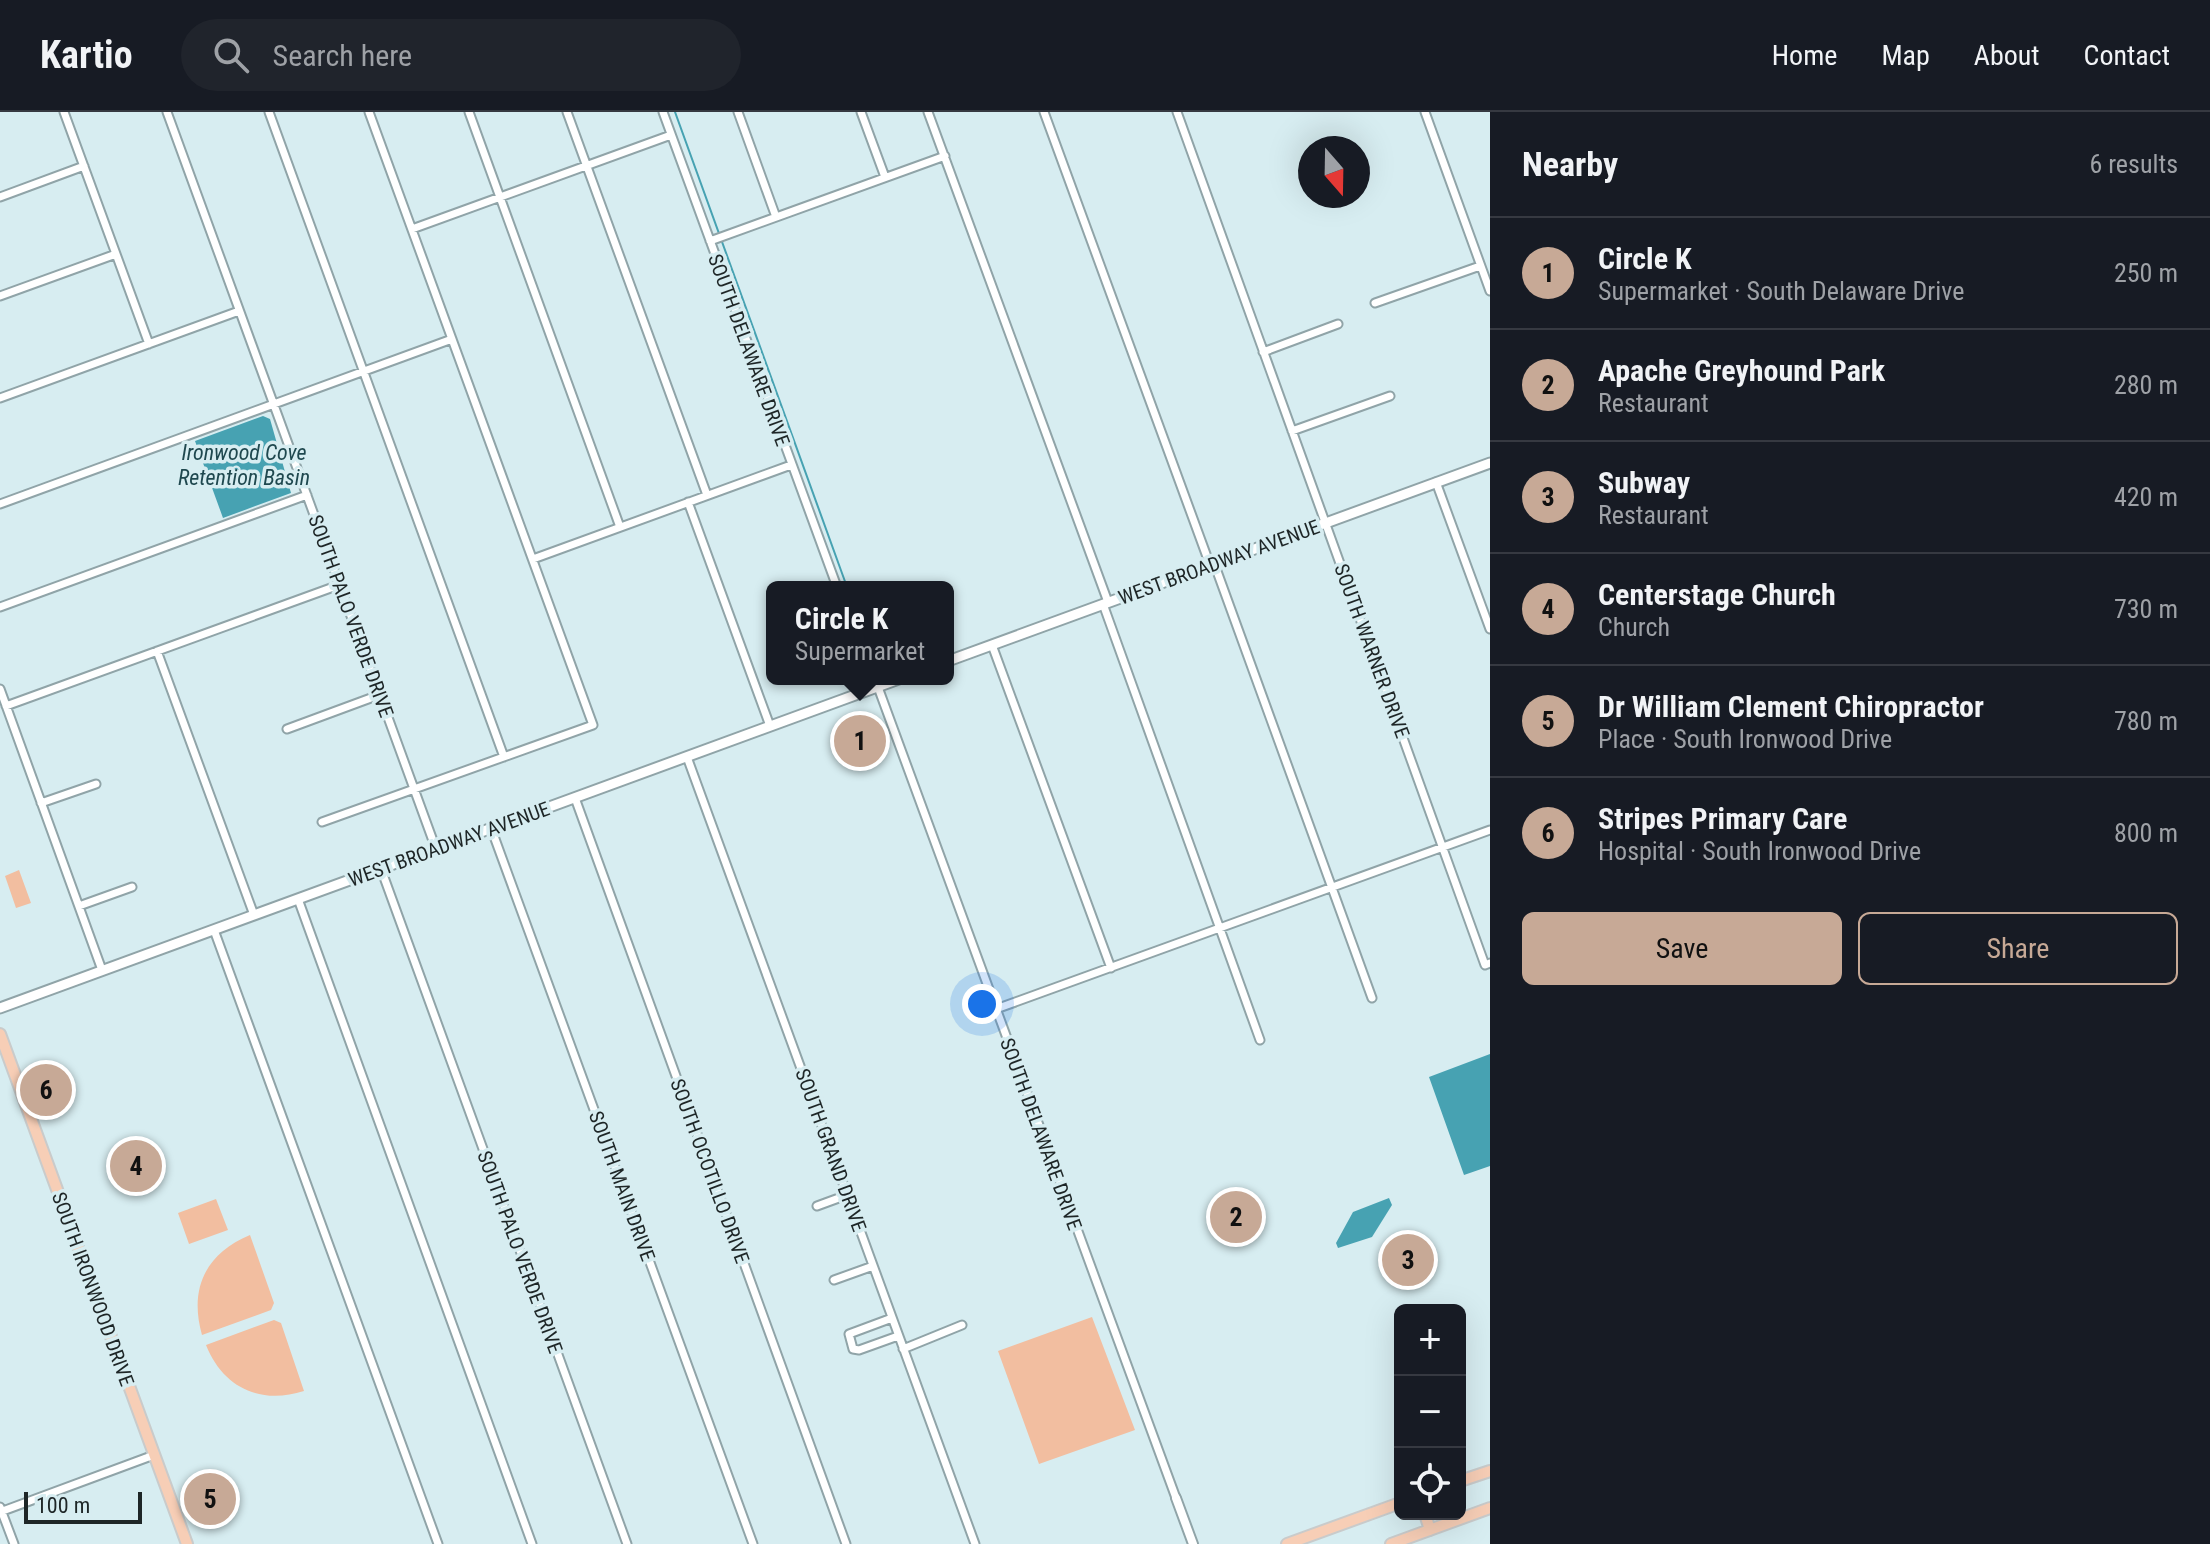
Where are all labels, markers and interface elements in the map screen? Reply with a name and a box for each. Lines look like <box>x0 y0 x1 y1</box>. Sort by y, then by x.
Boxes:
search box <box>181 19 741 91</box>
text: Kartio <box>40 33 133 77</box>
icon: search <box>209 33 253 77</box>
text: Search here <box>273 38 412 73</box>
text: Home <box>1772 39 1837 72</box>
text: Map <box>1881 39 1930 72</box>
text: About <box>1974 39 2040 72</box>
text: Contact <box>2084 39 2170 72</box>
north arrow <box>1298 136 1370 208</box>
text: Nearby <box>1522 144 1618 184</box>
text: 6 results <box>2089 149 2178 179</box>
text: Circle K <box>1598 241 1692 276</box>
street label: SOUTH DELAWARE DRIVE <box>703 251 795 449</box>
text: 1 <box>1541 258 1555 288</box>
text: 250 m <box>2114 258 2178 288</box>
text: Supermarket · South Delaware Drive <box>1598 276 1964 306</box>
text: Apache Greyhound Park <box>1598 353 1885 388</box>
text: 2 <box>1541 370 1555 400</box>
text: 280 m <box>2114 370 2178 400</box>
text: Restaurant <box>1598 388 1709 418</box>
water label: Ironwood Cove Retention Basin <box>178 440 310 490</box>
text: Subway <box>1598 465 1690 500</box>
text: 3 <box>1541 482 1555 512</box>
text: 420 m <box>2114 482 2178 512</box>
text: Restaurant <box>1598 500 1709 530</box>
street label: SOUTH PALO VERDE DRIVE <box>303 511 399 721</box>
street label: WEST BROADWAY AVENUE <box>1115 514 1323 610</box>
street label: SOUTH WARNER DRIVE <box>1329 561 1415 741</box>
text: Centerstage Church <box>1598 577 1836 612</box>
popup <box>766 581 954 685</box>
text: 4 <box>1541 594 1555 624</box>
text: 730 m <box>2114 594 2178 624</box>
text: Circle K <box>795 601 888 636</box>
text: Church <box>1598 612 1670 642</box>
text: Supermarket <box>795 636 925 666</box>
text: Dr William Clement Chiropractor <box>1598 689 1984 724</box>
text: 5 <box>1541 706 1555 736</box>
text: 780 m <box>2114 706 2178 736</box>
pin: 1 <box>834 711 886 771</box>
text: Place · South Ironwood Drive <box>1598 724 1892 754</box>
street label: WEST BROADWAY AVENUE <box>345 796 553 892</box>
text: Stripes Primary Care <box>1598 801 1847 836</box>
text: 6 <box>1541 818 1555 848</box>
text: 800 m <box>2114 818 2178 848</box>
text: Hospital · South Ironwood Drive <box>1598 836 1921 866</box>
button: Save <box>1522 912 1842 985</box>
button: Share <box>1858 912 2178 985</box>
your location <box>962 984 1002 1024</box>
street label: SOUTH DELAWARE DRIVE <box>995 1035 1087 1233</box>
pin: 6 <box>20 1060 72 1120</box>
street label: SOUTH GRAND DRIVE <box>790 1065 872 1235</box>
street label: SOUTH OCOTILLO DRIVE <box>665 1075 755 1267</box>
street label: SOUTH MAIN DRIVE <box>584 1108 660 1264</box>
pin: 4 <box>110 1136 162 1196</box>
street label: SOUTH PALO VERDE DRIVE <box>472 1147 568 1357</box>
pin: 2 <box>1210 1187 1262 1247</box>
street label: SOUTH IRONWOOD DRIVE <box>47 1189 139 1389</box>
pin: 3 <box>1382 1230 1434 1290</box>
map controls <box>1394 1304 1466 1520</box>
button: + <box>1394 1304 1466 1376</box>
button: − <box>1394 1376 1466 1448</box>
button: locate <box>1394 1448 1466 1520</box>
pin: 5 <box>184 1469 236 1529</box>
scale bar <box>24 1488 142 1524</box>
text: 100 m <box>36 1493 90 1518</box>

